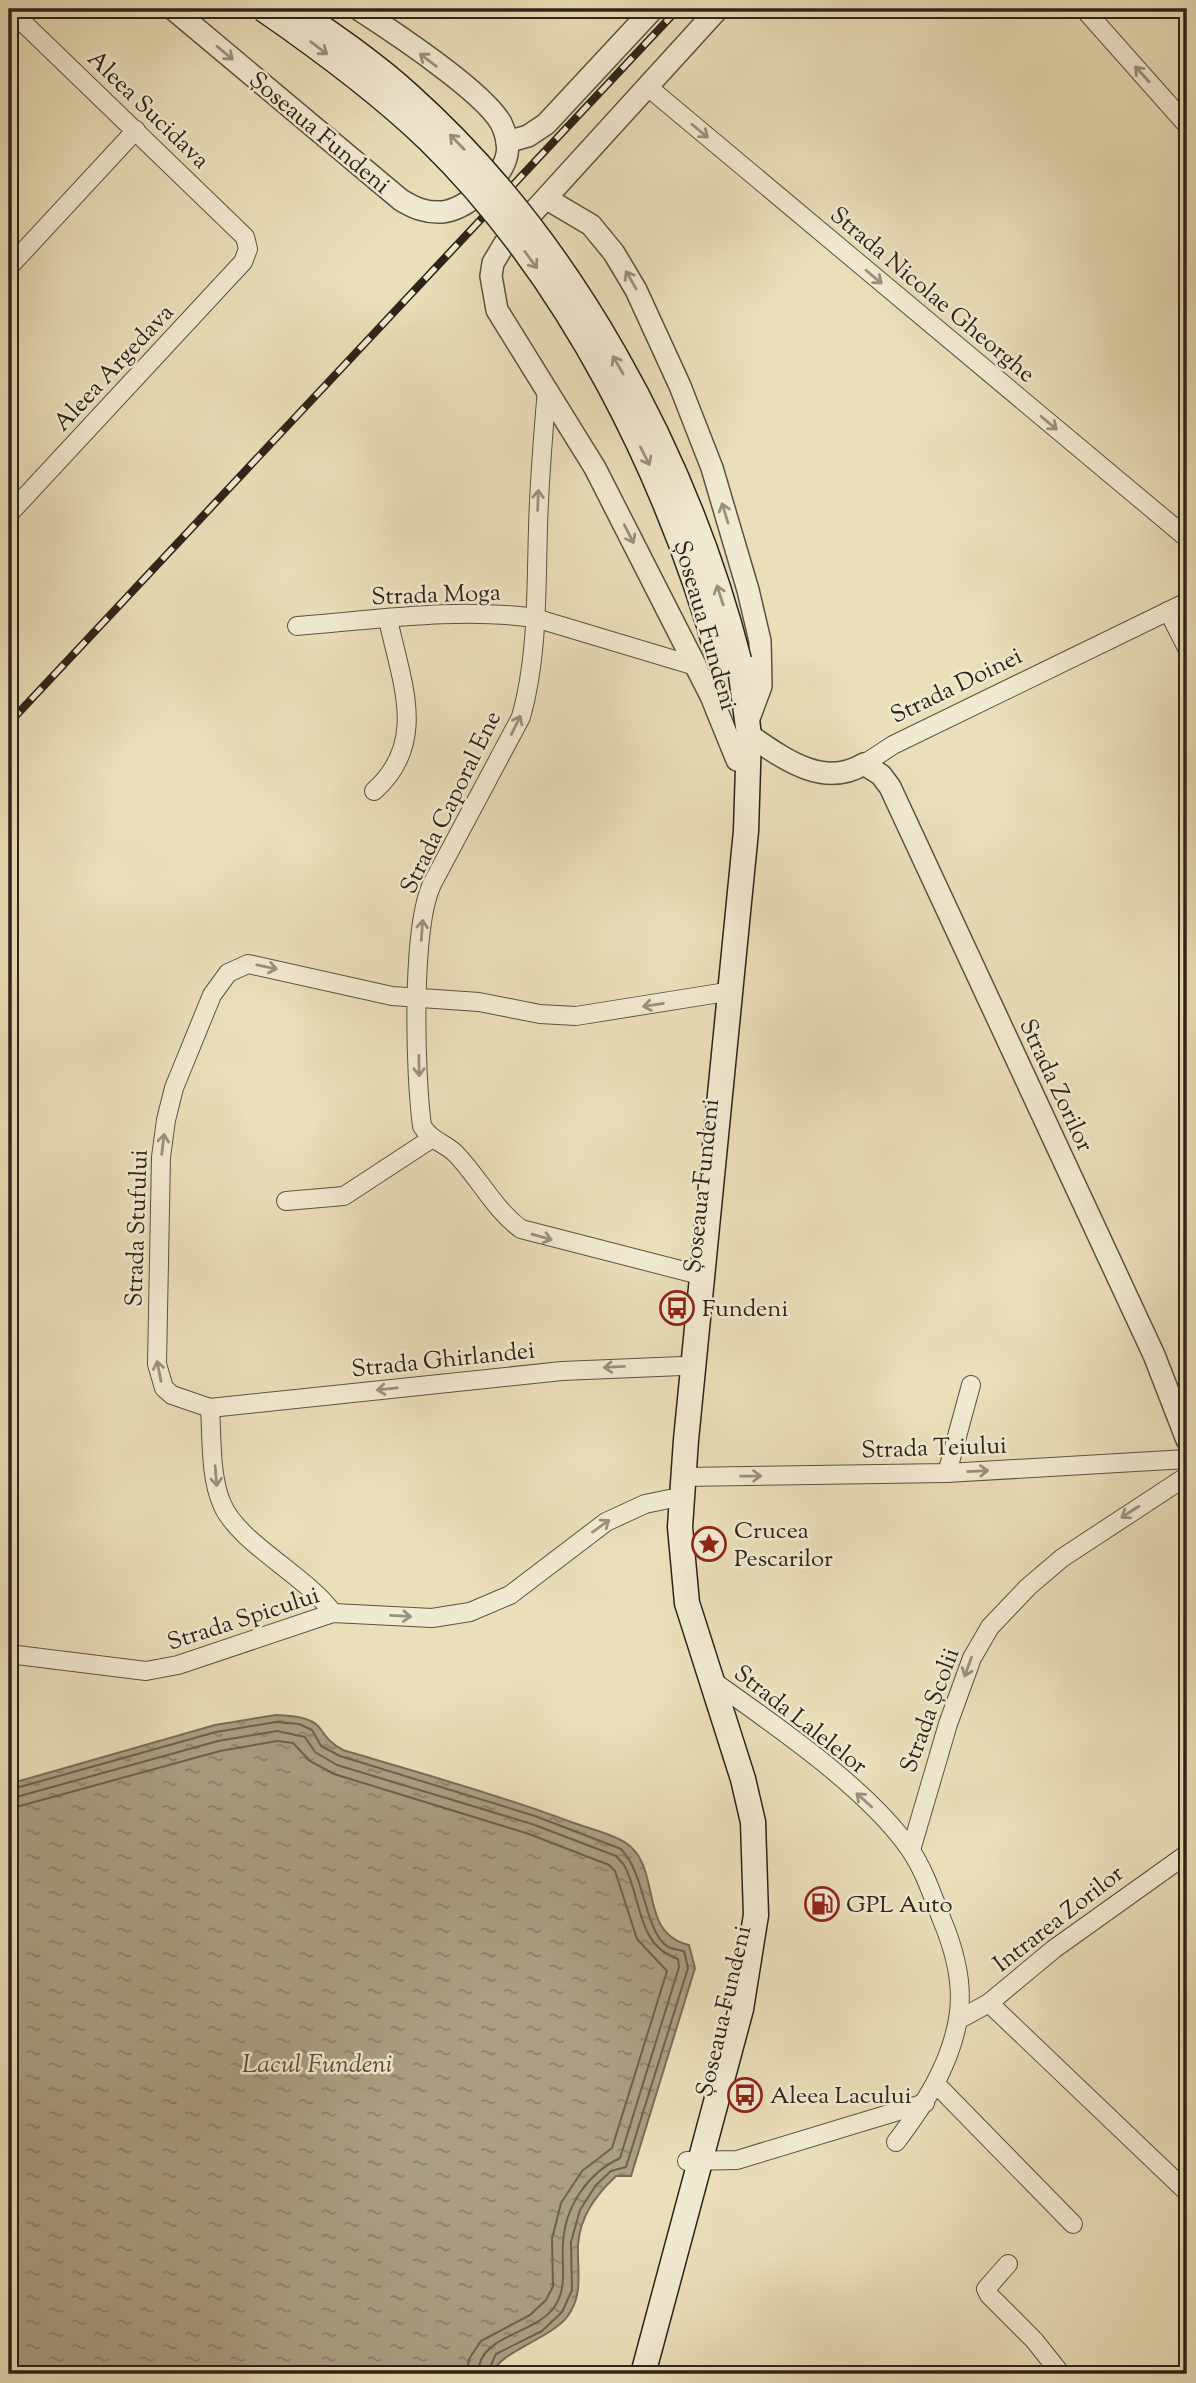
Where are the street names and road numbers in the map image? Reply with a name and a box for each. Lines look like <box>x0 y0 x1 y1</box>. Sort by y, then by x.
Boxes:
street label: Aleea Sucidava <box>79 43 216 178</box>
street label: Șoseaua Fundeni <box>241 64 397 203</box>
street label: Strada Nicolae Gheorghe <box>822 199 1042 392</box>
street label: Aleea Argedava <box>46 297 183 440</box>
street label: Șoseaua Fundeni <box>664 537 745 715</box>
street label: Strada Moga <box>371 577 501 615</box>
street label: Strada Doinei <box>885 640 1029 733</box>
street label: Strada Caporal Ene <box>393 706 511 900</box>
street label: Strada Zorilor <box>1010 1014 1101 1158</box>
street label: Șoseaua Fundeni <box>677 1097 729 1275</box>
street label: Strada Stufului <box>118 1149 158 1307</box>
street label: Strada Ghirlandei <box>350 1334 537 1388</box>
street label: Strada Teiului <box>861 1429 1008 1469</box>
street label: Strada Spicului <box>163 1579 324 1660</box>
street label: Strada Școlii <box>893 1643 969 1778</box>
street label: Strada Lalelelor <box>726 1658 874 1784</box>
street label: Intrarea Zorilor <box>987 1858 1132 1981</box>
street label: Șoseaua Fundeni <box>689 1922 761 2101</box>

